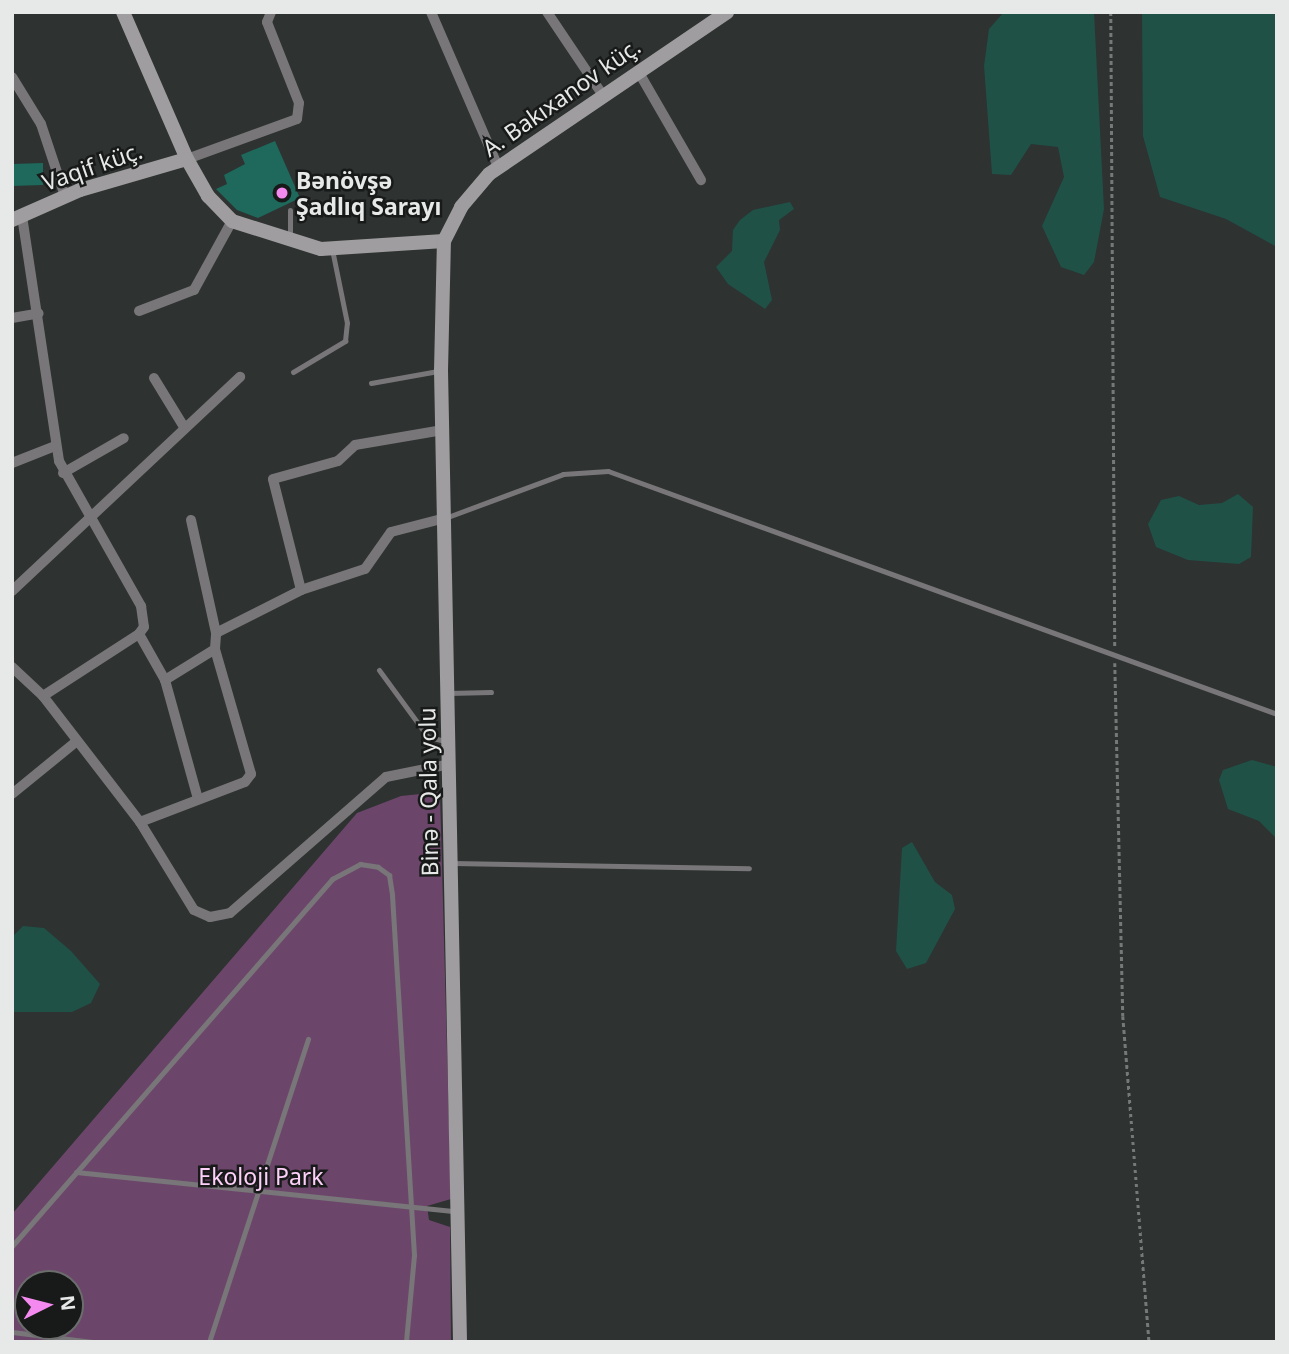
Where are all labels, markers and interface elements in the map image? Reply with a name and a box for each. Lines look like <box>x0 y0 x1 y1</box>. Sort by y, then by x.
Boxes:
street label: A. Bakıxanov küç. <box>476 32 646 162</box>
street label: Vaqif küç. <box>38 136 146 196</box>
place label: Bənövşə Şadlıq Sarayı <box>296 166 441 220</box>
marker: Bənövşə Şadlıq Sarayı <box>274 185 290 201</box>
street label: Binə - Qala yolu <box>413 707 443 877</box>
park label: Ekoloji Park <box>198 1162 324 1190</box>
north arrow <box>14 1270 84 1340</box>
text: N <box>54 1294 82 1312</box>

